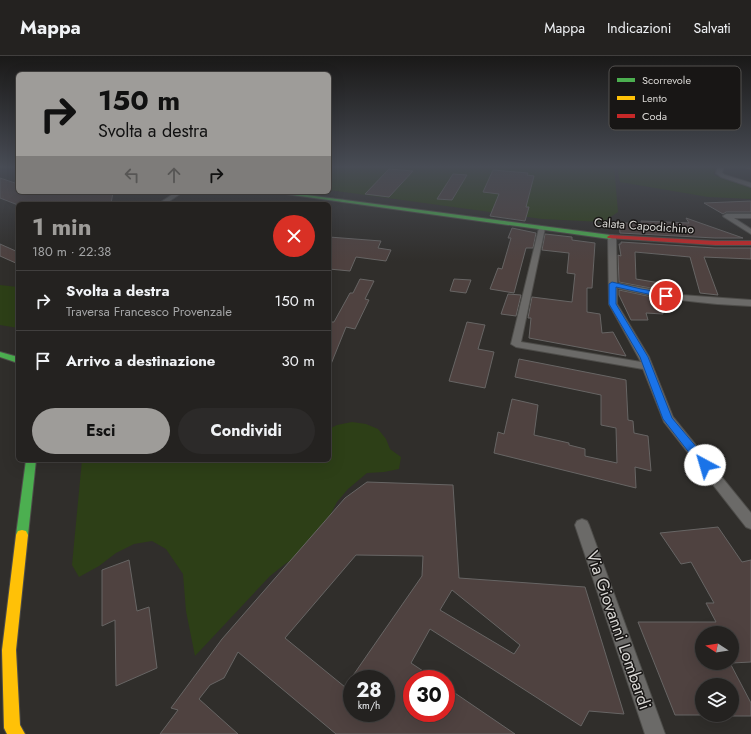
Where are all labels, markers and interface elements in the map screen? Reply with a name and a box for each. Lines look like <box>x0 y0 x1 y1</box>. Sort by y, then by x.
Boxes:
text: Mappa <box>20 14 81 41</box>
text: Mappa <box>544 18 585 38</box>
text: Indicazioni <box>607 18 671 38</box>
text: Salvati <box>693 18 731 38</box>
legend <box>609 66 741 130</box>
text: Scorrevole <box>642 72 691 88</box>
text: 150 m <box>98 80 180 121</box>
icon: right <box>32 88 84 140</box>
text: Lento <box>642 90 667 106</box>
text: Coda <box>642 108 667 124</box>
text: Svolta a destra <box>98 118 208 144</box>
icon: left <box>121 164 143 186</box>
icon: ahead <box>163 164 185 186</box>
icon: right <box>205 164 227 186</box>
text: 1 min <box>32 209 92 244</box>
street label: Calata Capodichino <box>593 214 695 239</box>
button: close <box>273 215 315 257</box>
text: 180 m · 22:38 <box>32 242 111 261</box>
pin <box>649 279 683 313</box>
text: Svolta a destra <box>66 280 170 302</box>
icon: arrive <box>655 285 677 307</box>
icon: right <box>32 290 54 312</box>
text: 150 m <box>275 290 315 312</box>
text: Traversa Francesco Provenzale <box>66 302 232 321</box>
icon: arrive <box>32 350 54 372</box>
text: Arrivo a destinazione <box>66 350 215 372</box>
text: 30 m <box>282 350 315 372</box>
button: Esci <box>32 408 170 454</box>
button: Condividi <box>178 408 315 454</box>
position arrow <box>684 444 726 486</box>
street label: Via Giovanni Lombardi <box>581 547 657 713</box>
north arrow <box>695 626 739 670</box>
map controls <box>695 626 739 722</box>
speed limit sign: 30 <box>403 670 455 722</box>
text: 28 <box>356 676 382 705</box>
button: layers <box>695 678 739 722</box>
text: km/h <box>358 698 380 713</box>

